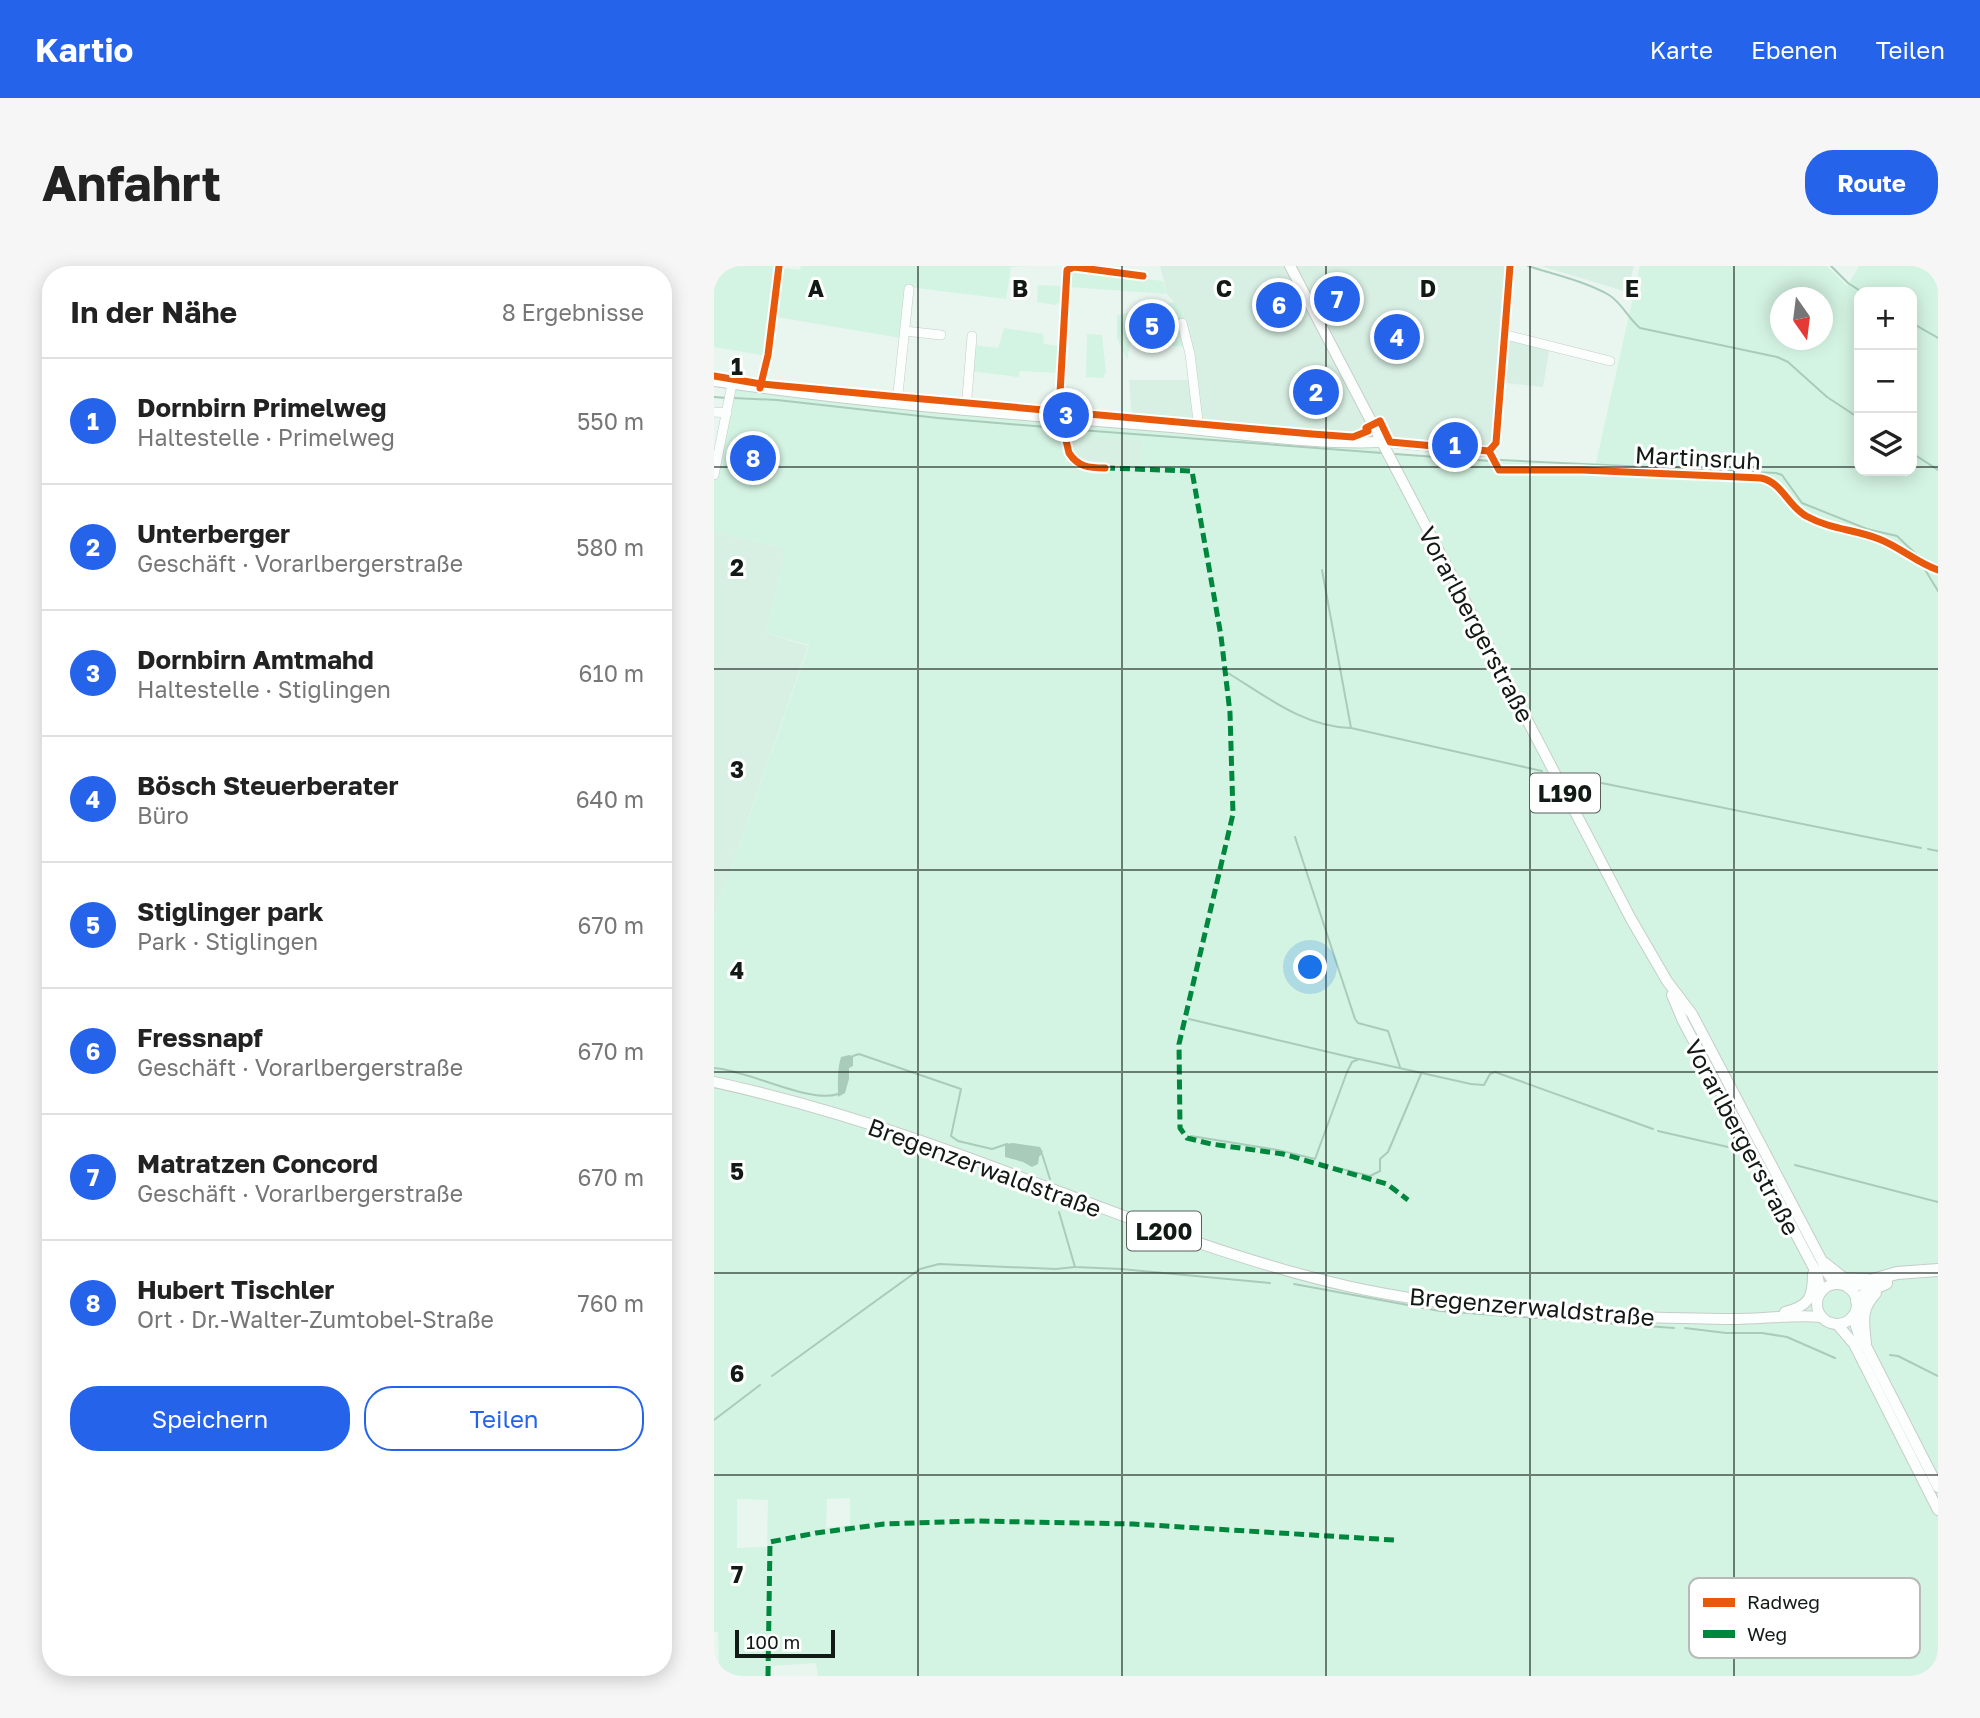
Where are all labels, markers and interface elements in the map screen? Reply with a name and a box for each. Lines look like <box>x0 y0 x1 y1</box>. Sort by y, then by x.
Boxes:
text: Kartio <box>35 30 133 69</box>
text: Karte <box>1650 35 1713 64</box>
text: Ebenen <box>1751 35 1838 64</box>
text: Teilen <box>1876 35 1945 64</box>
button: Route <box>1805 150 1938 215</box>
text: Anfahrt <box>42 153 221 212</box>
pin: 7 <box>1314 273 1360 325</box>
text: A <box>808 274 825 302</box>
text: B <box>1012 274 1028 302</box>
text: C <box>1216 274 1232 302</box>
text: D <box>1420 274 1436 302</box>
text: E <box>1625 274 1639 302</box>
pin: 6 <box>1256 279 1302 331</box>
north arrow <box>1770 287 1833 350</box>
map controls <box>1854 287 1917 476</box>
button: + <box>1854 287 1917 350</box>
text: In der Nähe <box>70 294 237 330</box>
text: 8 Ergebnisse <box>502 298 644 326</box>
pin: 5 <box>1129 300 1175 352</box>
pin: 4 <box>1374 311 1420 363</box>
button: − <box>1854 350 1917 413</box>
text: 1 <box>731 352 743 380</box>
pin: 2 <box>1293 366 1339 418</box>
pin: 3 <box>1043 389 1089 441</box>
text: Dornbirn Primelweg <box>137 392 387 423</box>
text: 1 <box>87 407 99 435</box>
text: 550 m <box>577 407 644 435</box>
button: layers <box>1854 413 1917 476</box>
pin: 1 <box>1432 419 1478 471</box>
text: Haltestelle · Primelweg <box>137 423 395 451</box>
pin: 8 <box>730 432 776 484</box>
street label: Martinsruh <box>1634 439 1762 475</box>
text: Unterberger <box>137 518 290 549</box>
street label: Vorarlbergerstraße <box>1413 521 1541 727</box>
text: 2 <box>86 533 100 561</box>
text: 580 m <box>576 533 644 561</box>
text: Geschäft · Vorarlbergerstraße <box>137 549 463 577</box>
text: 2 <box>730 553 744 581</box>
text: Dornbirn Amtmahd <box>137 644 374 675</box>
text: 3 <box>86 659 100 687</box>
text: 610 m <box>579 659 644 687</box>
text: Haltestelle · Stiglingen <box>137 675 391 703</box>
text: 3 <box>730 755 744 783</box>
text: Bösch Steuerberater <box>137 770 399 801</box>
road number: L190 <box>1530 774 1600 813</box>
text: 4 <box>86 785 100 813</box>
text: 640 m <box>576 785 644 813</box>
text: Büro <box>137 801 189 829</box>
text: Stiglinger park <box>137 896 324 927</box>
text: 5 <box>86 911 100 939</box>
text: 670 m <box>578 911 644 939</box>
text: Park · Stiglingen <box>137 927 318 955</box>
your location <box>1293 950 1327 984</box>
text: 4 <box>730 956 744 984</box>
text: Fressnapf <box>137 1022 263 1053</box>
street label: Vorarlbergerstraße <box>1679 1034 1807 1240</box>
text: 6 <box>86 1037 100 1065</box>
text: 670 m <box>578 1037 644 1065</box>
text: Geschäft · Vorarlbergerstraße <box>137 1053 463 1081</box>
street label: Bregenzerwaldstraße <box>864 1111 1106 1223</box>
text: Matratzen Concord <box>137 1148 378 1179</box>
text: 5 <box>730 1157 744 1185</box>
text: 7 <box>87 1163 99 1191</box>
text: 670 m <box>578 1163 644 1191</box>
text: Geschäft · Vorarlbergerstraße <box>137 1179 463 1207</box>
road number: L200 <box>1127 1212 1201 1250</box>
text: Hubert Tischler <box>137 1274 334 1305</box>
street label: Bregenzerwaldstraße <box>1408 1281 1656 1331</box>
text: 8 <box>86 1289 100 1317</box>
text: 760 m <box>578 1289 644 1317</box>
text: Ort · Dr.-Walter-Zumtobel-Straße <box>137 1305 494 1333</box>
text: 6 <box>730 1359 744 1387</box>
button: Speichern <box>70 1386 350 1451</box>
button: Teilen <box>364 1386 644 1451</box>
text: 7 <box>731 1560 743 1588</box>
legend <box>1689 1578 1920 1658</box>
text: Radweg <box>1747 1590 1820 1613</box>
text: Weg <box>1747 1622 1787 1645</box>
scale bar <box>735 1627 835 1659</box>
text: 100 m <box>746 1630 800 1653</box>

